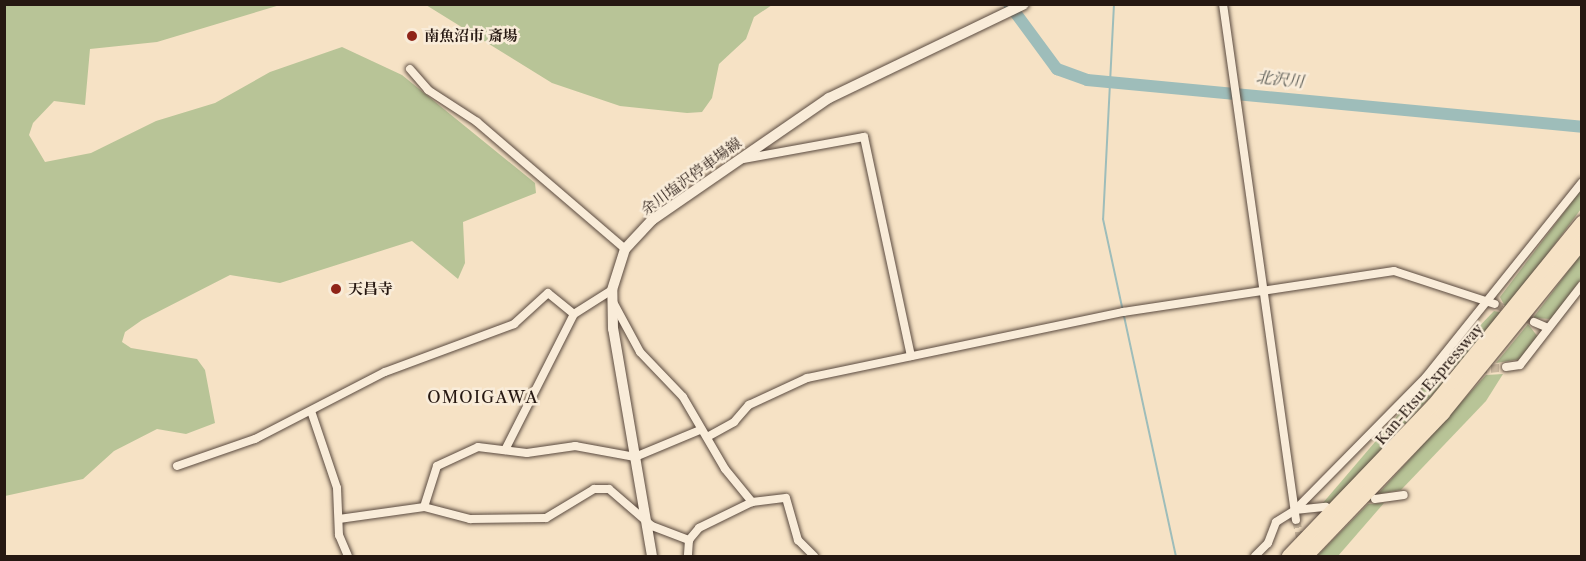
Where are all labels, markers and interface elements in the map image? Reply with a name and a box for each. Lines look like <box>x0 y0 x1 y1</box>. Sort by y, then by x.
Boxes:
place label: 南魚沼市 斎場 <box>424 27 518 45</box>
marker: 南魚沼市 斎場 <box>405 29 419 43</box>
water label: 北沢川 <box>1255 67 1305 91</box>
street label: 余川塩沢停車場線 <box>637 133 745 219</box>
place label: 天昌寺 <box>348 280 393 298</box>
marker: 天昌寺 <box>329 282 343 296</box>
street label: Kan-Etsu Expressway <box>1371 320 1487 448</box>
district label: OMOIGAWA <box>427 387 539 407</box>

